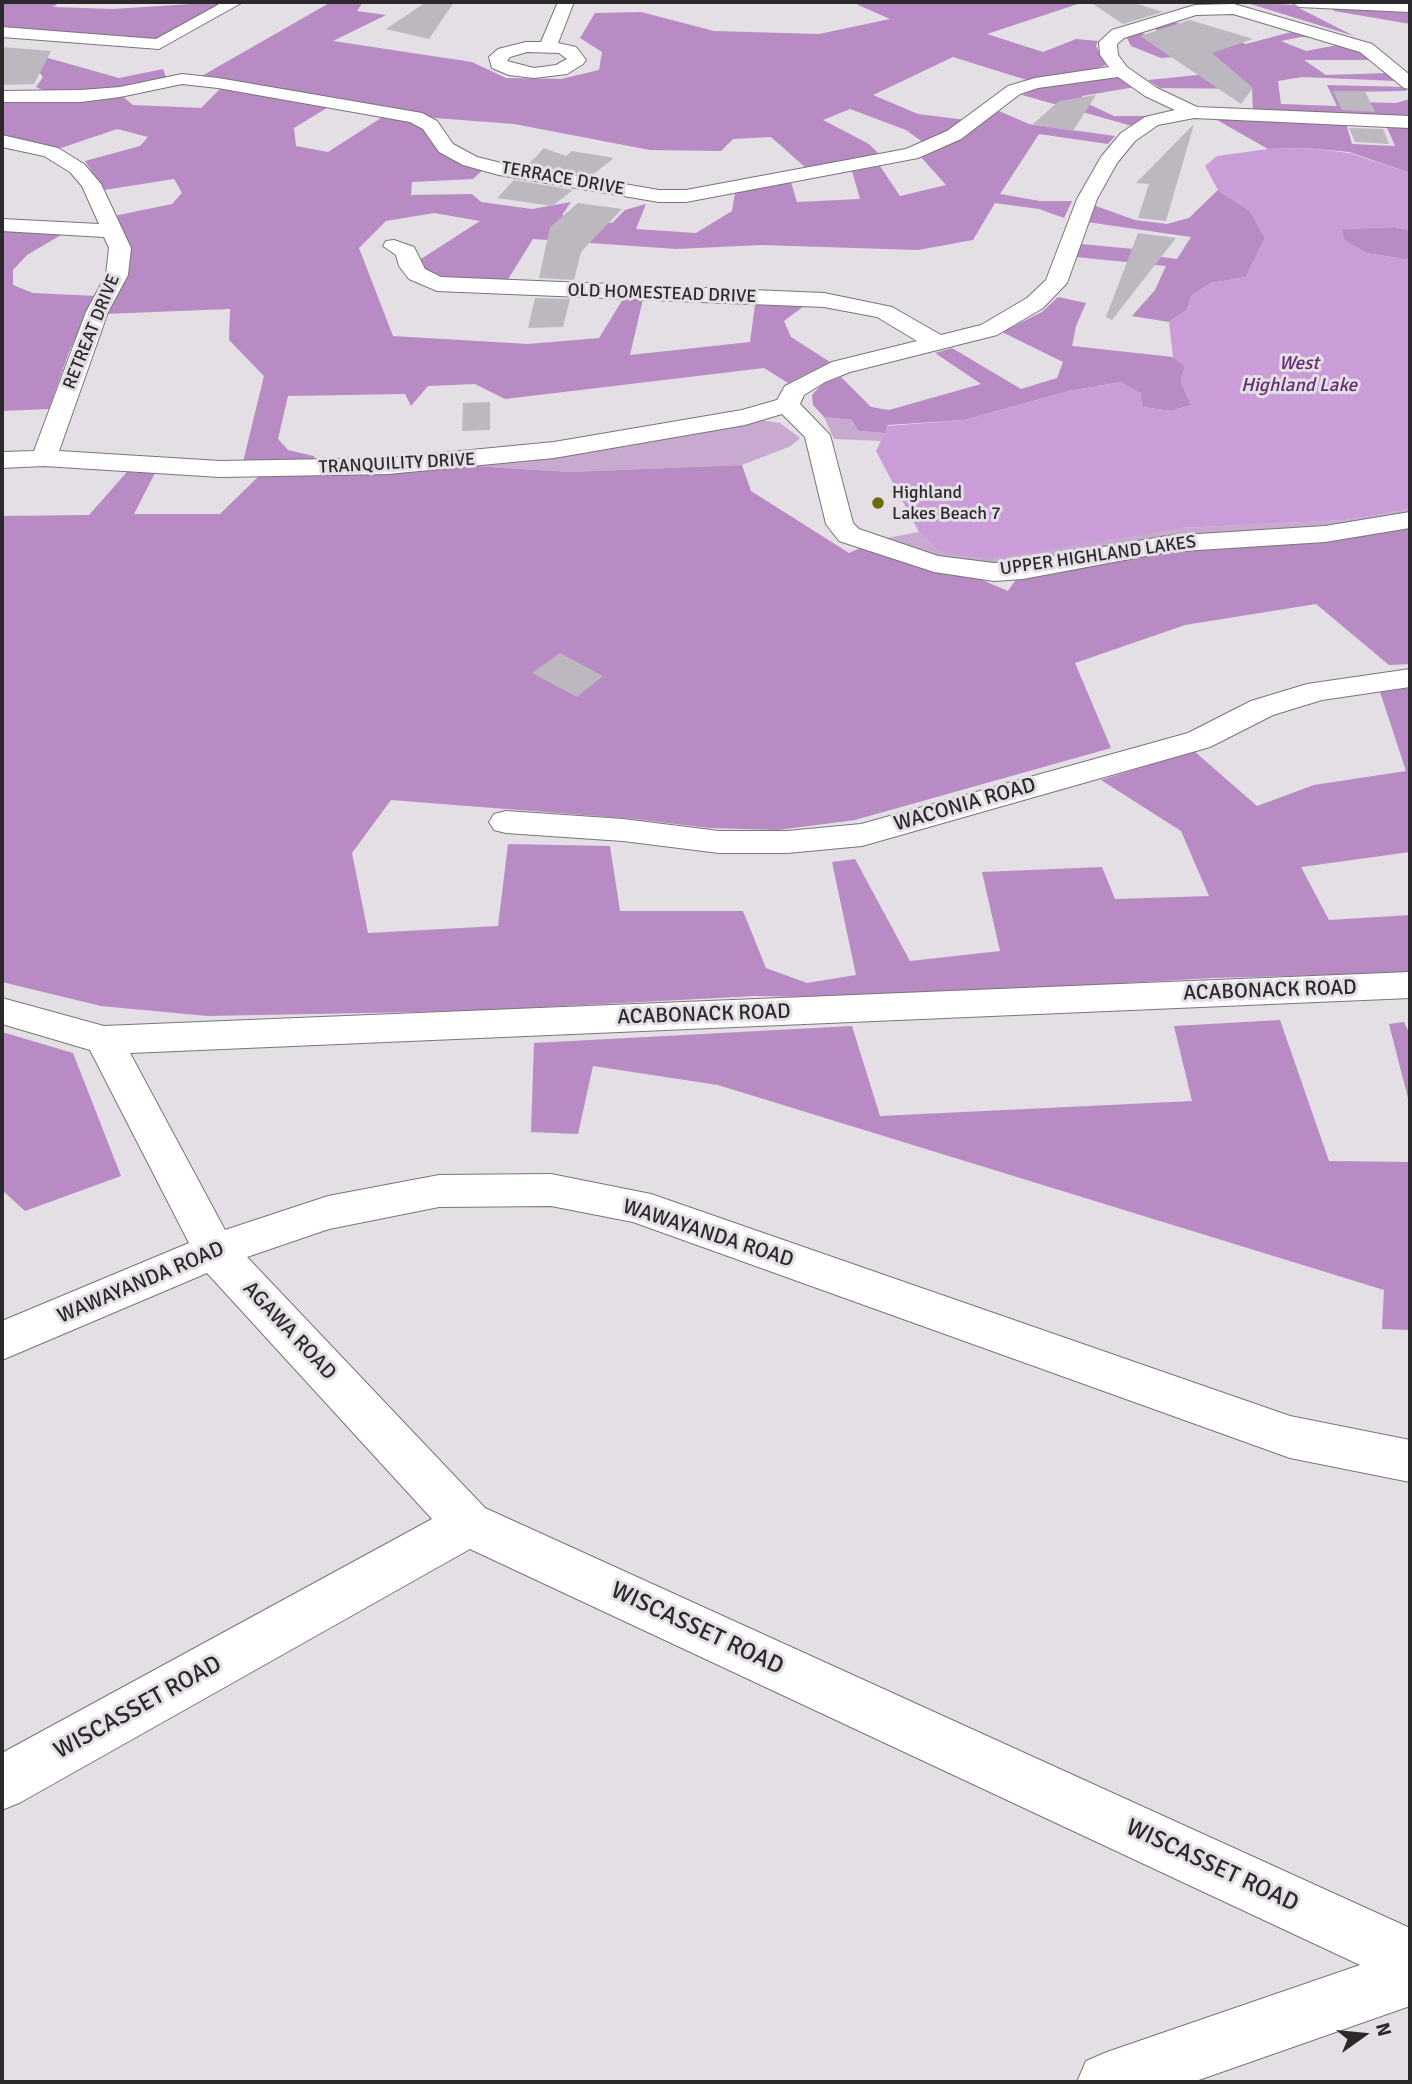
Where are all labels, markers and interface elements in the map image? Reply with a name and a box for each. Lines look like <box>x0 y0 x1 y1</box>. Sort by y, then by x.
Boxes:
street label: TERRACE DRIVE <box>500 158 626 200</box>
street label: RETREAT DRIVE <box>59 271 125 393</box>
street label: OLD HOMESTEAD DRIVE <box>567 280 757 308</box>
water label: West Highland Lake <box>1241 353 1357 397</box>
street label: TRANQUILITY DRIVE <box>318 449 476 479</box>
place label: Highland Lakes Beach 7 <box>892 482 1001 524</box>
marker: Highland Lakes Beach 7 <box>870 495 886 511</box>
street label: UPPER HIGHLAND LAKES <box>999 532 1197 580</box>
street label: WACONIA ROAD <box>891 773 1039 837</box>
street label: ACABONACK ROAD <box>1183 975 1357 1007</box>
street label: ACABONACK ROAD <box>617 999 791 1031</box>
street label: WAWAYANDA ROAD <box>619 1194 797 1274</box>
street label: WAWAYANDA ROAD <box>54 1237 228 1329</box>
street label: AGAWA ROAD <box>237 1277 341 1385</box>
street label: WISCASSET ROAD <box>606 1576 788 1682</box>
street label: WISCASSET ROAD <box>49 1650 227 1766</box>
street label: WISCASSET ROAD <box>1121 1813 1303 1919</box>
north arrow <box>1328 2000 1398 2070</box>
text: N <box>1370 2020 1397 2039</box>

